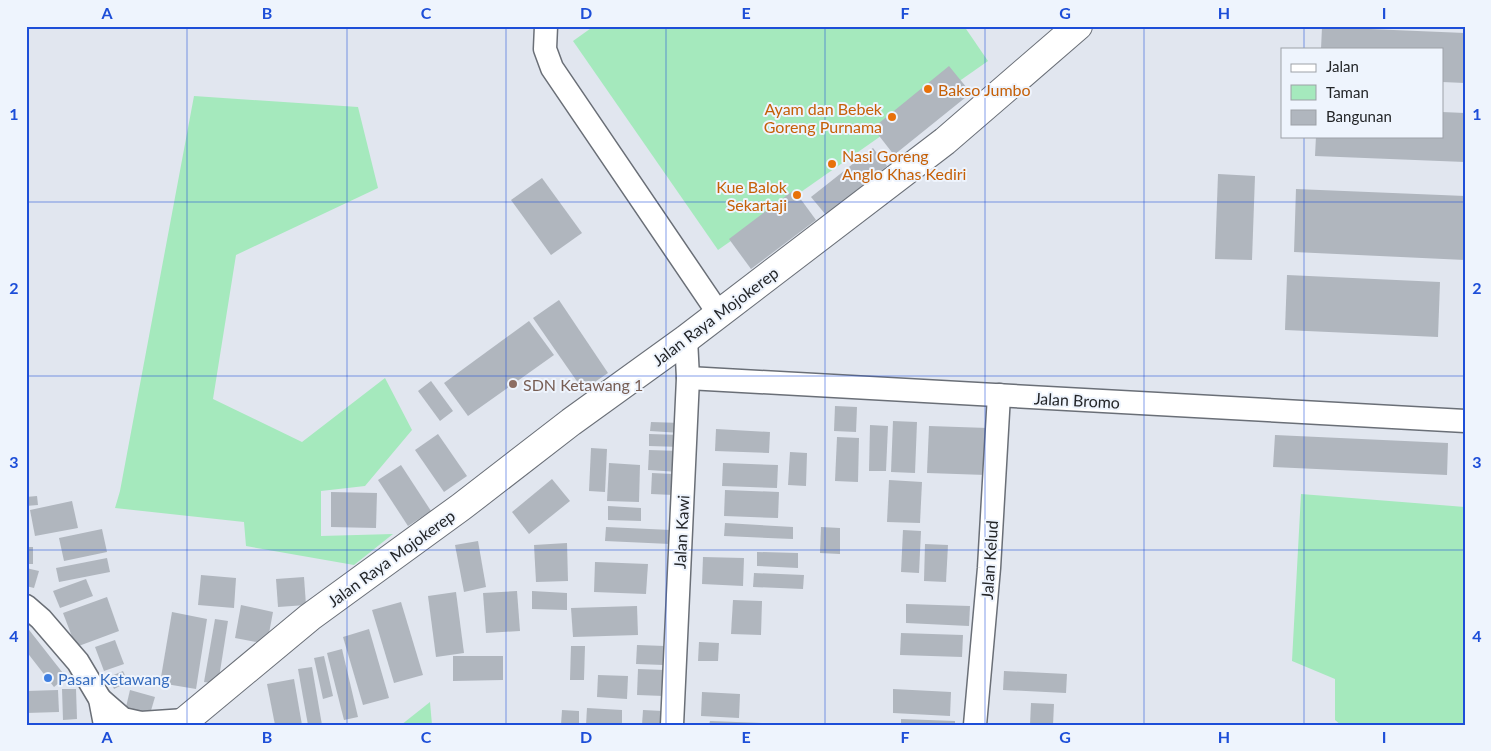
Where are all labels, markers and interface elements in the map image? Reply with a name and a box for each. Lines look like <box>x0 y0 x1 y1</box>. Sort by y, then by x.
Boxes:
text: A <box>100 3 113 22</box>
text: B <box>262 3 272 22</box>
text: C <box>421 3 432 22</box>
text: D <box>580 3 592 22</box>
text: E <box>741 3 751 22</box>
text: F <box>900 3 910 22</box>
text: G <box>1059 3 1071 22</box>
text: H <box>1218 3 1230 22</box>
text: I <box>1382 3 1386 22</box>
legend <box>1281 48 1444 138</box>
text: Jalan <box>1326 57 1359 75</box>
place label: Bakso Jumbo <box>938 80 1031 99</box>
marker: Bakso Jumbo <box>922 83 934 95</box>
text: Taman <box>1326 83 1369 101</box>
place label: Ayam dan Bebek Goreng Purnama <box>764 99 883 136</box>
text: 1 <box>9 104 19 123</box>
text: 1 <box>1472 104 1482 123</box>
text: Bangunan <box>1326 107 1392 125</box>
marker: Ayam dan Bebek Goreng Purnama <box>886 111 898 123</box>
place label: Nasi Goreng Anglo Khas Kediri <box>842 146 966 183</box>
marker: Nasi Goreng Anglo Khas Kediri <box>826 158 838 170</box>
place label: Kue Balok Sekartaji <box>716 177 788 214</box>
marker: Kue Balok Sekartaji <box>791 189 803 201</box>
street label: Jalan Raya Mojokerep <box>648 262 782 369</box>
text: 2 <box>9 278 19 297</box>
text: 2 <box>1472 278 1482 297</box>
place label: SDN Ketawang 1 <box>523 375 643 394</box>
marker: SDN Ketawang 1 <box>507 378 519 390</box>
street label: Jalan Bromo <box>1033 388 1121 412</box>
text: 3 <box>9 452 19 471</box>
text: 3 <box>1472 452 1482 471</box>
street label: Jalan Kawi <box>670 495 692 569</box>
street label: Jalan Raya Mojokerep <box>324 505 458 611</box>
street label: Jalan Kelud <box>977 520 1001 600</box>
text: 4 <box>9 626 19 645</box>
text: 4 <box>1472 626 1482 645</box>
place label: Pasar Ketawang <box>58 669 169 688</box>
marker: Pasar Ketawang <box>42 672 54 684</box>
text: A <box>100 727 113 746</box>
text: B <box>262 727 272 746</box>
text: C <box>421 727 432 746</box>
text: D <box>580 727 592 746</box>
text: E <box>741 727 751 746</box>
text: F <box>900 727 910 746</box>
text: G <box>1059 727 1071 746</box>
text: H <box>1218 727 1230 746</box>
text: I <box>1382 727 1386 746</box>

